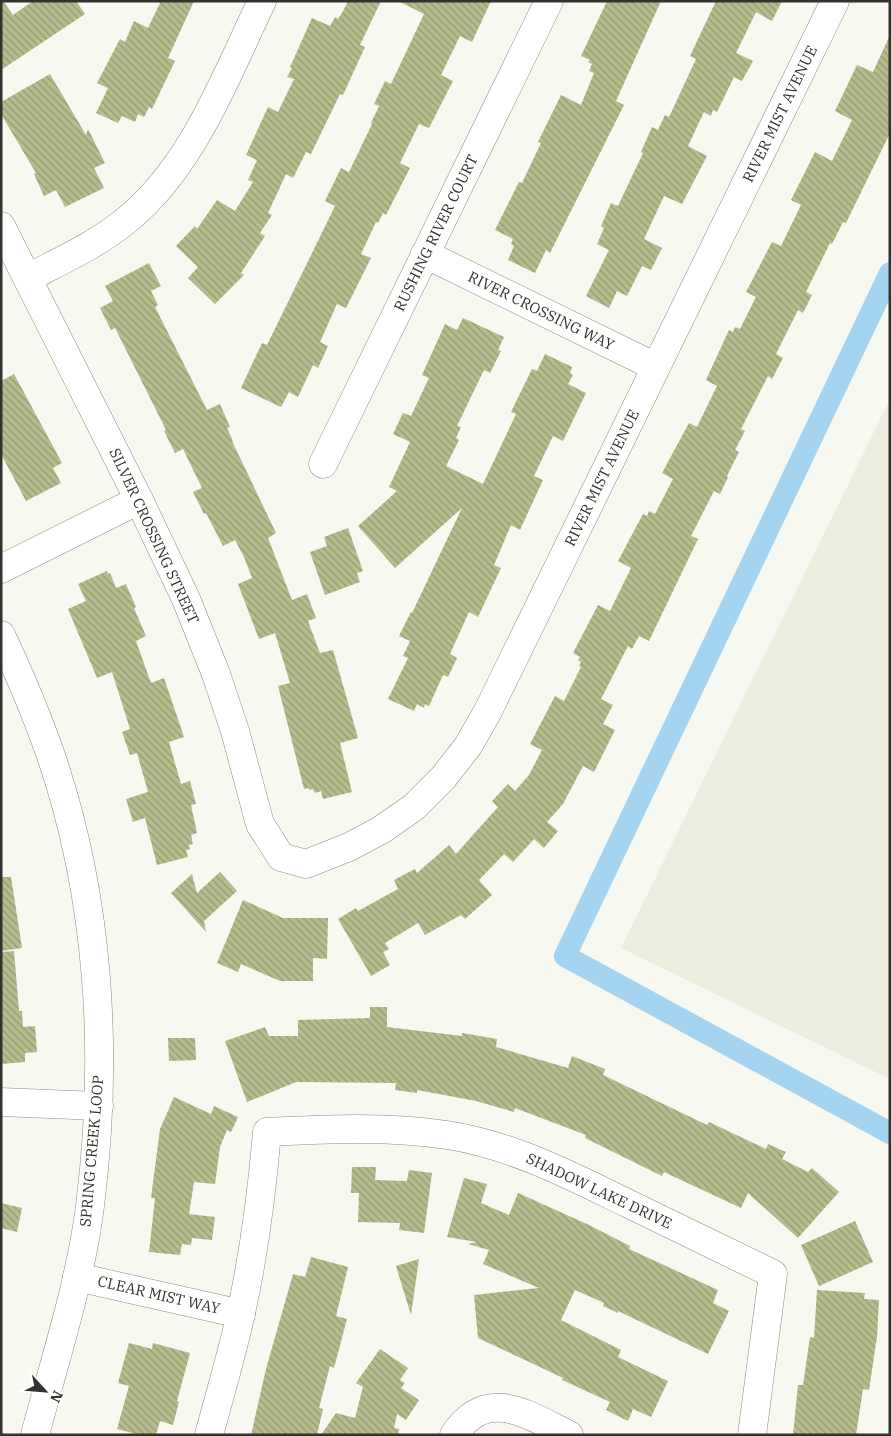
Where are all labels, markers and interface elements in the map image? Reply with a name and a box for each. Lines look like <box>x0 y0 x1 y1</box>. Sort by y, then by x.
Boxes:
street label: RIVER MIST AVENUE <box>738 42 821 185</box>
street label: RUSHING RIVER COURT <box>389 151 482 314</box>
street label: RIVER CROSSING WAY <box>465 267 618 354</box>
street label: RIVER MIST AVENUE <box>560 406 643 549</box>
street label: SILVER CROSSING STREET <box>105 445 204 627</box>
street label: SPRING CREEK LOOP <box>75 1074 108 1228</box>
street label: SHADOW LAKE DRIVE <box>523 1148 675 1233</box>
street label: CLEAR MIST WAY <box>96 1271 223 1318</box>
north arrow <box>20 1366 70 1416</box>
text: N <box>46 1388 67 1406</box>

